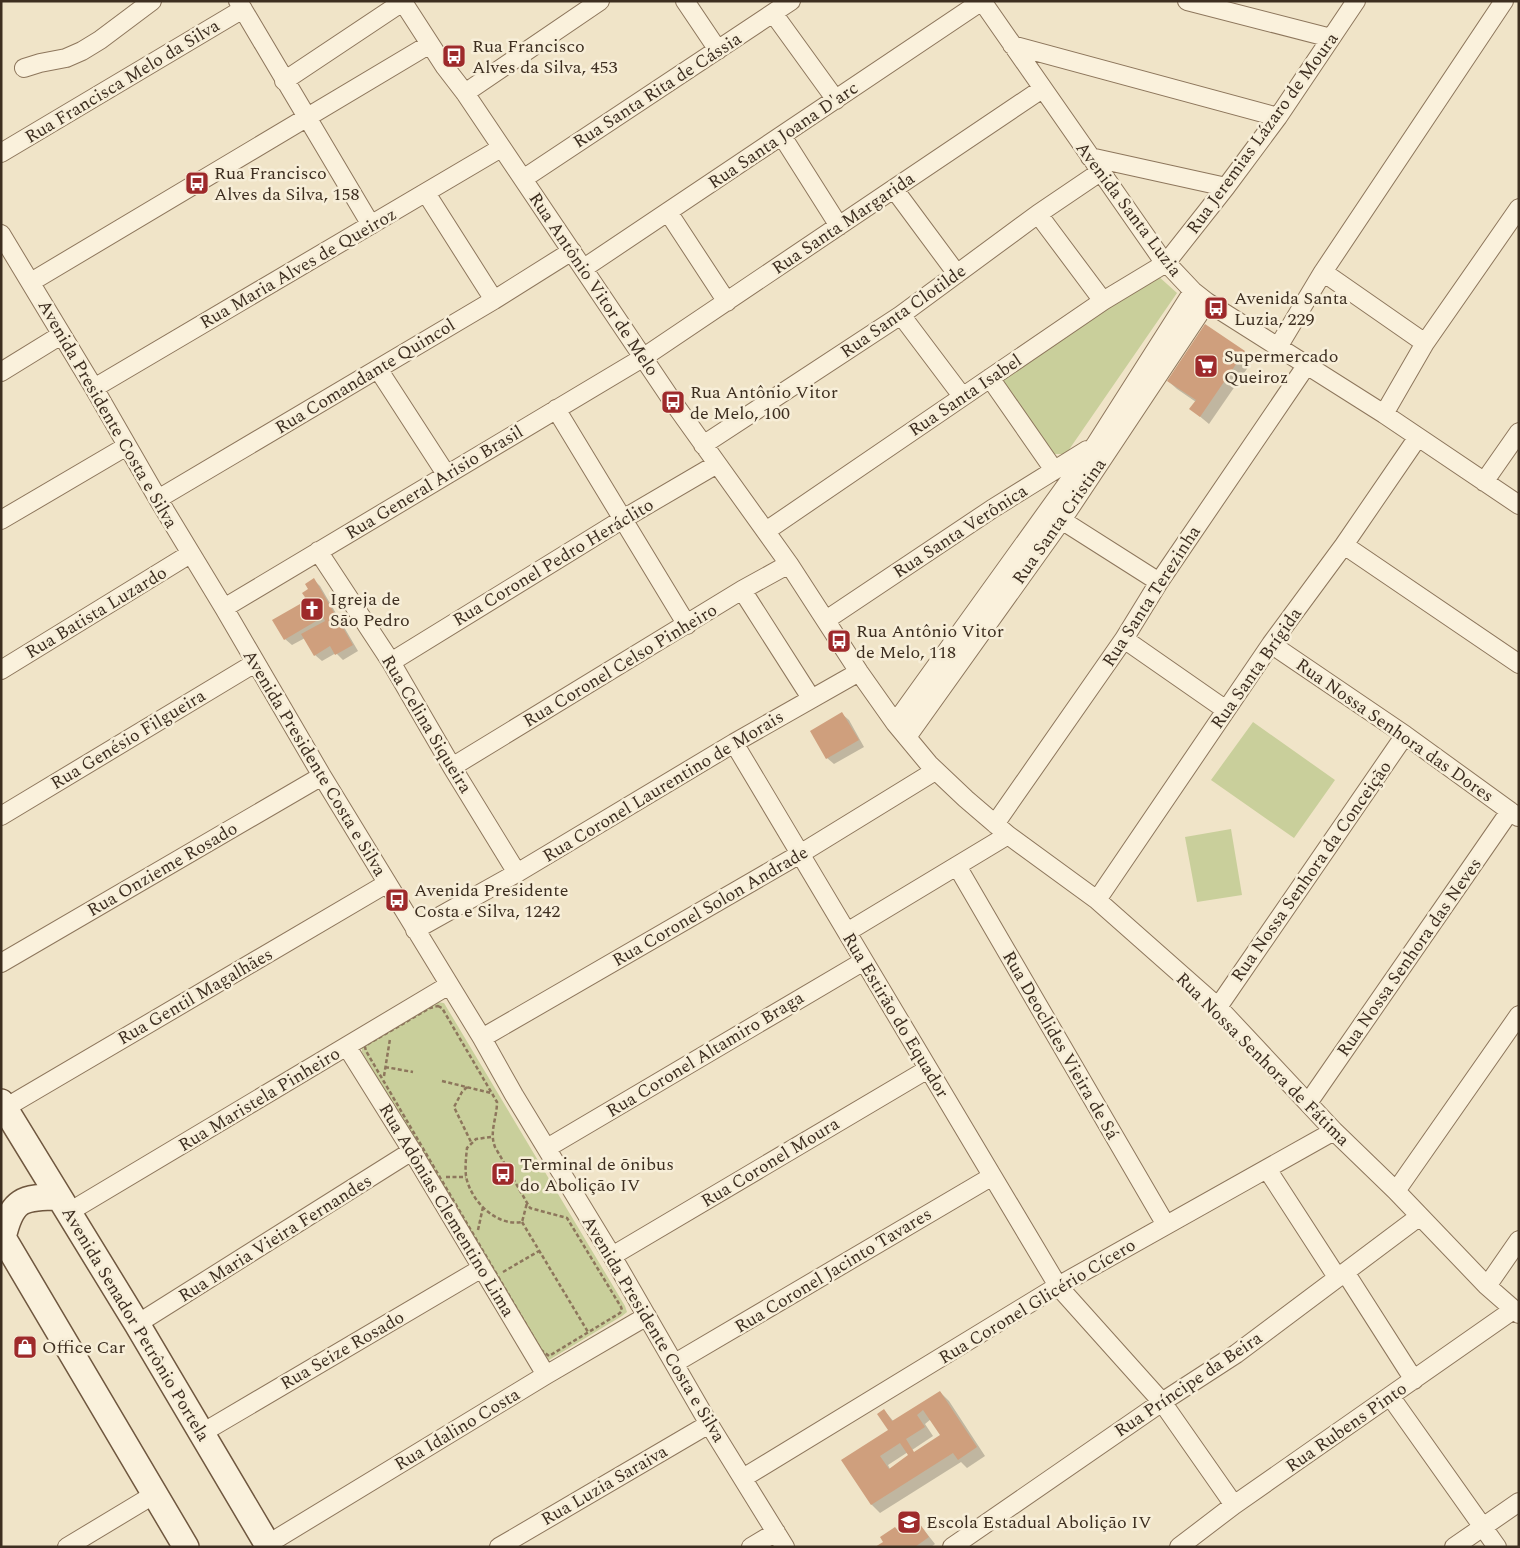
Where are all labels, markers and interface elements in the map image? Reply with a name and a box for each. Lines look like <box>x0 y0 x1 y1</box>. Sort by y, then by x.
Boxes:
street label: Rua Francisca Melo da Silva <box>20 12 225 150</box>
street label: Rua Santa Rita de Cássia <box>568 26 747 155</box>
street label: Rua Jeremias Lázaro de Moura <box>1180 27 1345 240</box>
place label: Rua Francisco Alves da Silva, 453 <box>472 33 618 81</box>
bus stop icon: Rua Francisco Alves da Silva, 453 <box>441 43 467 69</box>
street label: Rua Santa Joana D'arc <box>703 75 864 196</box>
street label: Avenida Santa Luzia <box>1069 136 1189 283</box>
place label: Rua Francisco Alves da Silva, 158 <box>214 160 360 208</box>
street label: Rua Santa Margarida <box>766 165 920 281</box>
bus stop icon: Rua Francisco Alves da Silva, 158 <box>184 170 210 196</box>
street label: Rua Antônio Vitor de Melo <box>522 187 665 382</box>
street label: Rua Maria Alves de Queiroz <box>195 201 402 336</box>
street label: Rua Santa Clotilde <box>835 258 972 365</box>
place label: Avenida Santa Luzia, 229 <box>1234 285 1348 333</box>
street label: Avenida Presidente Costa e Silva <box>31 295 184 534</box>
bus stop icon: Avenida Santa Luzia, 229 <box>1203 295 1229 321</box>
street label: Rua Comandante Quincol <box>270 312 461 441</box>
place label: Supermercado Queiroz <box>1224 343 1338 391</box>
street label: Rua Santa Isabel <box>903 347 1027 443</box>
supermarket icon: Supermercado Queiroz <box>1193 353 1219 379</box>
place label: Rua Antônio Vitor de Melo, 100 <box>690 379 838 427</box>
bus stop icon: Rua Antônio Vitor de Melo, 100 <box>660 389 686 415</box>
street label: Rua General Arisio Brasil <box>340 418 528 546</box>
street label: Rua Santa Cristina <box>1006 452 1113 590</box>
street label: Rua Santa Verônica <box>888 478 1033 585</box>
street label: Rua Coronel Pedro Heráclito <box>448 492 659 633</box>
street label: Rua Santa Terezinha <box>1095 520 1207 672</box>
street label: Rua Batista Luzardo <box>20 559 172 665</box>
place label: Igreja de São Pedro <box>330 586 410 634</box>
church icon: Igreja de São Pedro <box>299 596 325 622</box>
street label: Rua Coronel Celso Pinheiro <box>518 597 722 734</box>
street label: Rua Santa Brígida <box>1204 602 1309 735</box>
place label: Rua Antônio Vitor de Melo, 118 <box>856 618 1004 666</box>
bus stop icon: Rua Antônio Vitor de Melo, 118 <box>826 628 852 654</box>
street label: Avenida Presidente Costa e Silva <box>236 645 393 882</box>
street label: Rua Celina Siqueira <box>374 650 479 799</box>
street label: Rua Nossa Senhora das Dores <box>1290 652 1499 809</box>
street label: Rua Genésio Filgueira <box>46 682 211 797</box>
street label: Rua Coronel Laurentino de Morais <box>538 704 789 869</box>
street label: Rua Nossa Senhora da Conceição <box>1224 755 1398 987</box>
street label: Rua Onzieme Rosado <box>82 815 243 924</box>
street label: Rua Coronel Solon Andrade <box>607 839 813 974</box>
street label: Rua Nossa Senhora das Neves <box>1330 852 1489 1062</box>
place label: Avenida Presidente Costa e Silva, 1242 <box>414 877 568 925</box>
bus stop icon: Avenida Presidente Costa e Silva, 1242 <box>384 887 410 913</box>
street label: Rua Estirão do Equador <box>835 927 956 1103</box>
street label: Rua Gentil Magalhães <box>113 941 278 1052</box>
street label: Rua Deoclides Vieira de Sá <box>995 946 1126 1145</box>
street label: Rua Nossa Senhora de Fátima <box>1169 966 1356 1153</box>
street label: Rua Coronel Altamiro Braga <box>601 984 809 1124</box>
street label: Rua Maristela Pinheiro <box>173 1040 345 1159</box>
street label: Rua Adônias Clementino Lima <box>372 1098 521 1322</box>
street label: Rua Coronel Moura <box>696 1110 845 1214</box>
place label: Terminal de õnibus do Abolição IV <box>520 1151 674 1199</box>
bus stop icon: Terminal de õnibus do Abolição IV <box>490 1161 516 1187</box>
street label: Rua Maria Vieira Fernandes <box>173 1168 377 1309</box>
street label: Rua Coronel Jacinto Tavares <box>730 1201 937 1340</box>
street label: Avenida Senador Petrônio Portela <box>55 1202 217 1447</box>
street label: Avenida Presidente Costa e Silva <box>575 1211 732 1448</box>
street label: Rua Coronel Glicério Cícero <box>933 1232 1141 1371</box>
street label: Rua Seize Rosado <box>275 1304 409 1397</box>
street label: Rua Príncipe da Beira <box>1109 1325 1268 1444</box>
shop icon: Office Car <box>12 1334 38 1360</box>
place label: Office Car <box>42 1334 126 1361</box>
street label: Rua Rubens Pinto <box>1280 1375 1412 1479</box>
street label: Rua Idalino Costa <box>389 1381 525 1478</box>
street label: Rua Luzia Saraiva <box>536 1438 673 1533</box>
school or university icon: Escola Estadual Abolição IV <box>896 1509 922 1535</box>
place label: Escola Estadual Abolição IV <box>926 1509 1152 1536</box>

